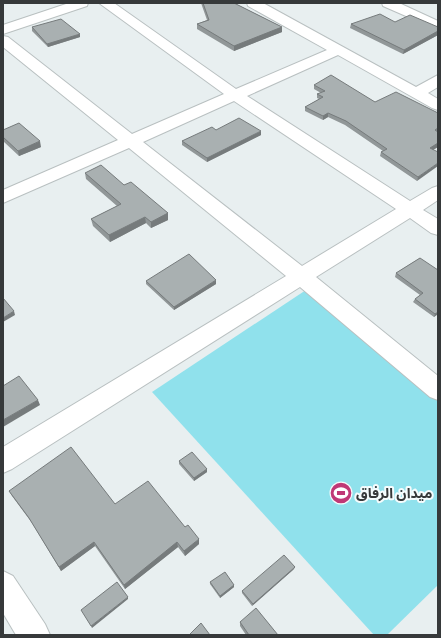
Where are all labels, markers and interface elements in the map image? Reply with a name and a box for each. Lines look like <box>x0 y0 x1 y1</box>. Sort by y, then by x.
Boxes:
sports icon: ميدان الرفاق <box>328 480 354 506</box>
place label: ميدان الرفاق <box>356 485 432 502</box>

